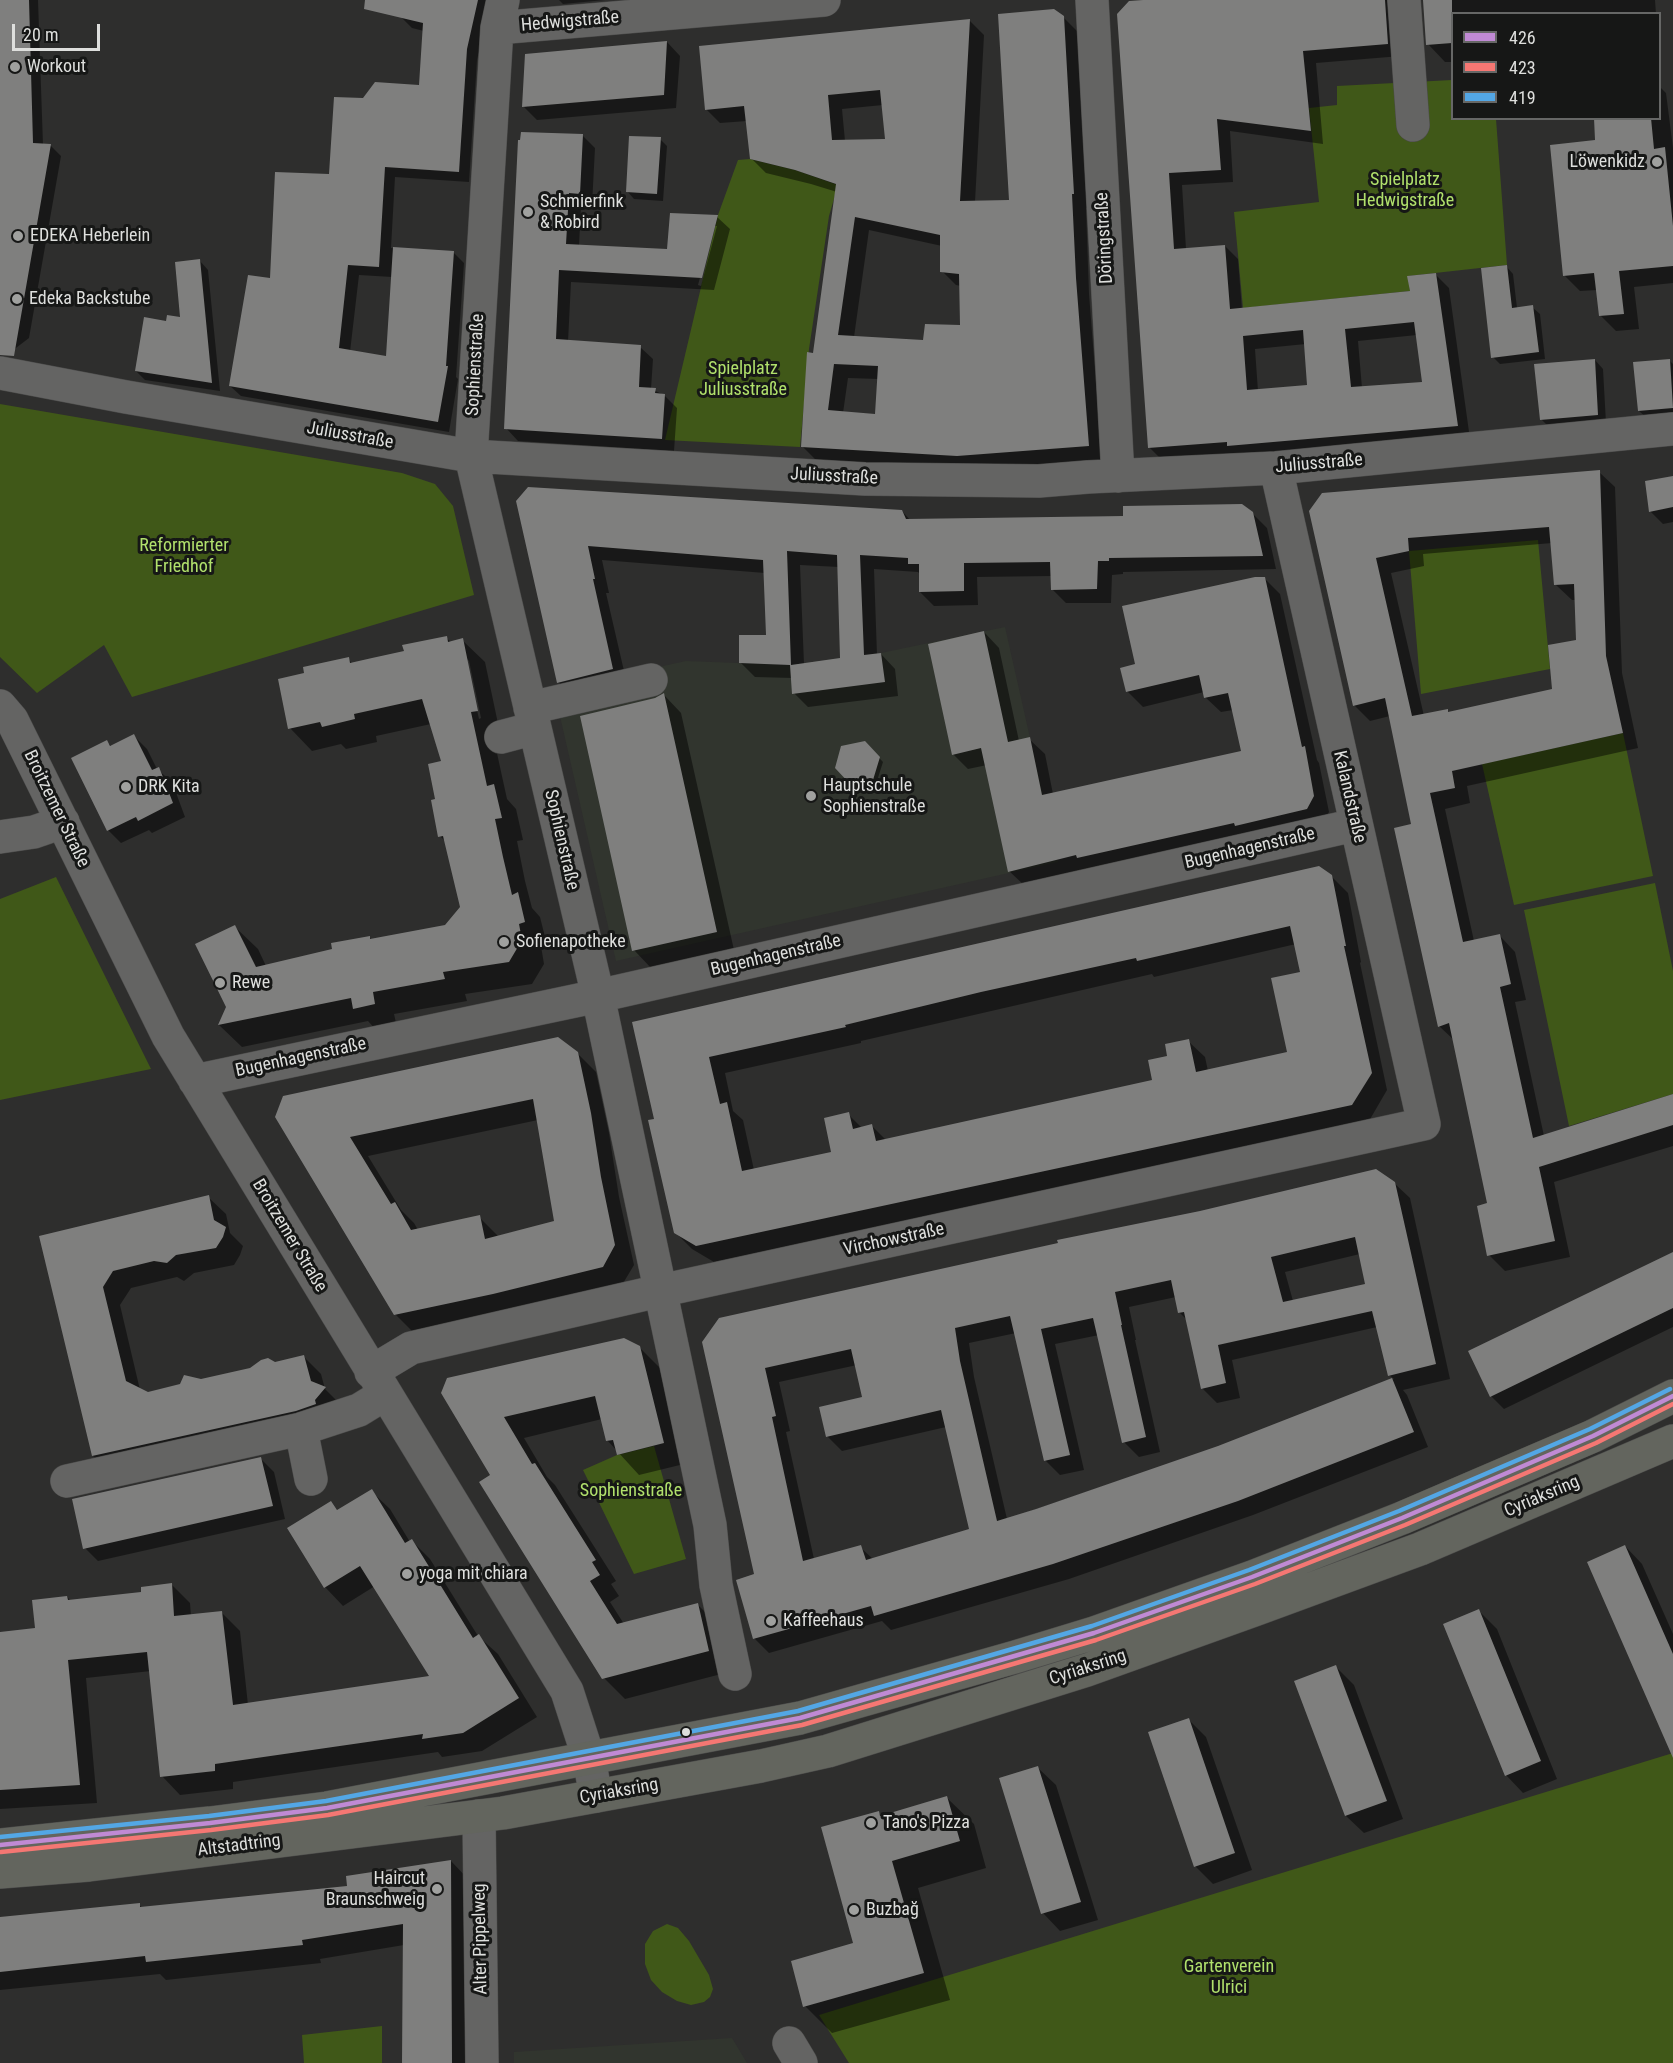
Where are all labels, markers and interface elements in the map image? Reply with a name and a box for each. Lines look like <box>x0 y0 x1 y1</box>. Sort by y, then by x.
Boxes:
street label: Hedwigstraße <box>520 7 620 37</box>
scale bar <box>15 12 104 50</box>
legend <box>1451 12 1661 120</box>
text: 20 m <box>23 24 58 45</box>
text: 426 <box>1509 27 1536 48</box>
place label: Workout <box>27 56 86 78</box>
text: 423 <box>1509 57 1536 78</box>
marker: Workout <box>8 60 22 74</box>
text: 419 <box>1509 87 1536 108</box>
place label: Löwenkidz <box>1569 151 1645 173</box>
marker: Löwenkidz <box>1650 155 1664 169</box>
park label: Spielplatz Hedwigstraße <box>1356 169 1454 212</box>
place label: Schmierfink & Robird <box>540 191 624 234</box>
street label: Döringstraße <box>1092 192 1118 284</box>
marker: Schmierfink & Robird <box>521 205 535 219</box>
place label: EDEKA Heberlein <box>30 225 150 247</box>
marker: EDEKA Heberlein <box>11 229 25 243</box>
place label: Edeka Backstube <box>29 288 150 310</box>
marker: Edeka Backstube <box>10 292 24 306</box>
street label: Sophienstraße <box>463 313 489 417</box>
park label: Spielplatz Juliusstraße <box>699 358 787 400</box>
street label: Juliusstraße <box>305 418 395 454</box>
street label: Juliusstraße <box>1274 449 1364 479</box>
street label: Juliusstraße <box>790 464 878 490</box>
park label: Reformierter Friedhof <box>139 535 229 578</box>
street label: Broitzemer Straße <box>18 747 94 871</box>
street label: Kalandstraße <box>1328 749 1370 845</box>
place label: Hauptschule Sophienstraße <box>823 775 925 818</box>
place label: DRK Kita <box>138 776 200 798</box>
marker: DRK Kita <box>119 780 133 794</box>
street label: Sophienstraße <box>539 788 583 892</box>
marker: Hauptschule Sophienstraße <box>804 789 818 803</box>
street label: Bugenhagenstraße <box>1183 824 1317 874</box>
place label: Sofienapotheke <box>516 931 626 953</box>
street label: Bugenhagenstraße <box>709 931 843 981</box>
marker: Sofienapotheke <box>497 935 511 949</box>
place label: Rewe <box>232 972 270 994</box>
marker: Rewe <box>213 976 227 990</box>
street label: Bugenhagenstraße <box>234 1034 368 1082</box>
street label: Broitzemer Straße <box>247 1176 331 1296</box>
street label: Virchowstraße <box>842 1219 946 1261</box>
street label: Cyriaksring <box>1501 1472 1583 1522</box>
park label: Sophienstraße <box>580 1480 682 1502</box>
place label: yoga mit chiara <box>419 1563 528 1585</box>
marker: yoga mit chiara <box>400 1567 414 1581</box>
place label: Kaffeehaus <box>783 1610 864 1632</box>
marker: Kaffeehaus <box>764 1614 778 1628</box>
street label: Cyriaksring <box>1047 1645 1129 1691</box>
unlabelled marker <box>680 1726 692 1738</box>
street label: Cyriaksring <box>578 1774 660 1810</box>
place label: Tano's Pizza <box>883 1812 970 1834</box>
marker: Tano's Pizza <box>864 1816 878 1830</box>
street label: Altstadtring <box>196 1830 282 1862</box>
place label: Haircut Braunschweig <box>326 1868 425 1910</box>
marker: Haircut Braunschweig <box>430 1882 444 1896</box>
street label: Alter Pippelweg <box>469 1883 493 1995</box>
place label: Buzbağ <box>866 1899 919 1921</box>
marker: Buzbağ <box>847 1903 861 1917</box>
park label: Gartenverein Ulrici <box>1184 1956 1274 1998</box>

